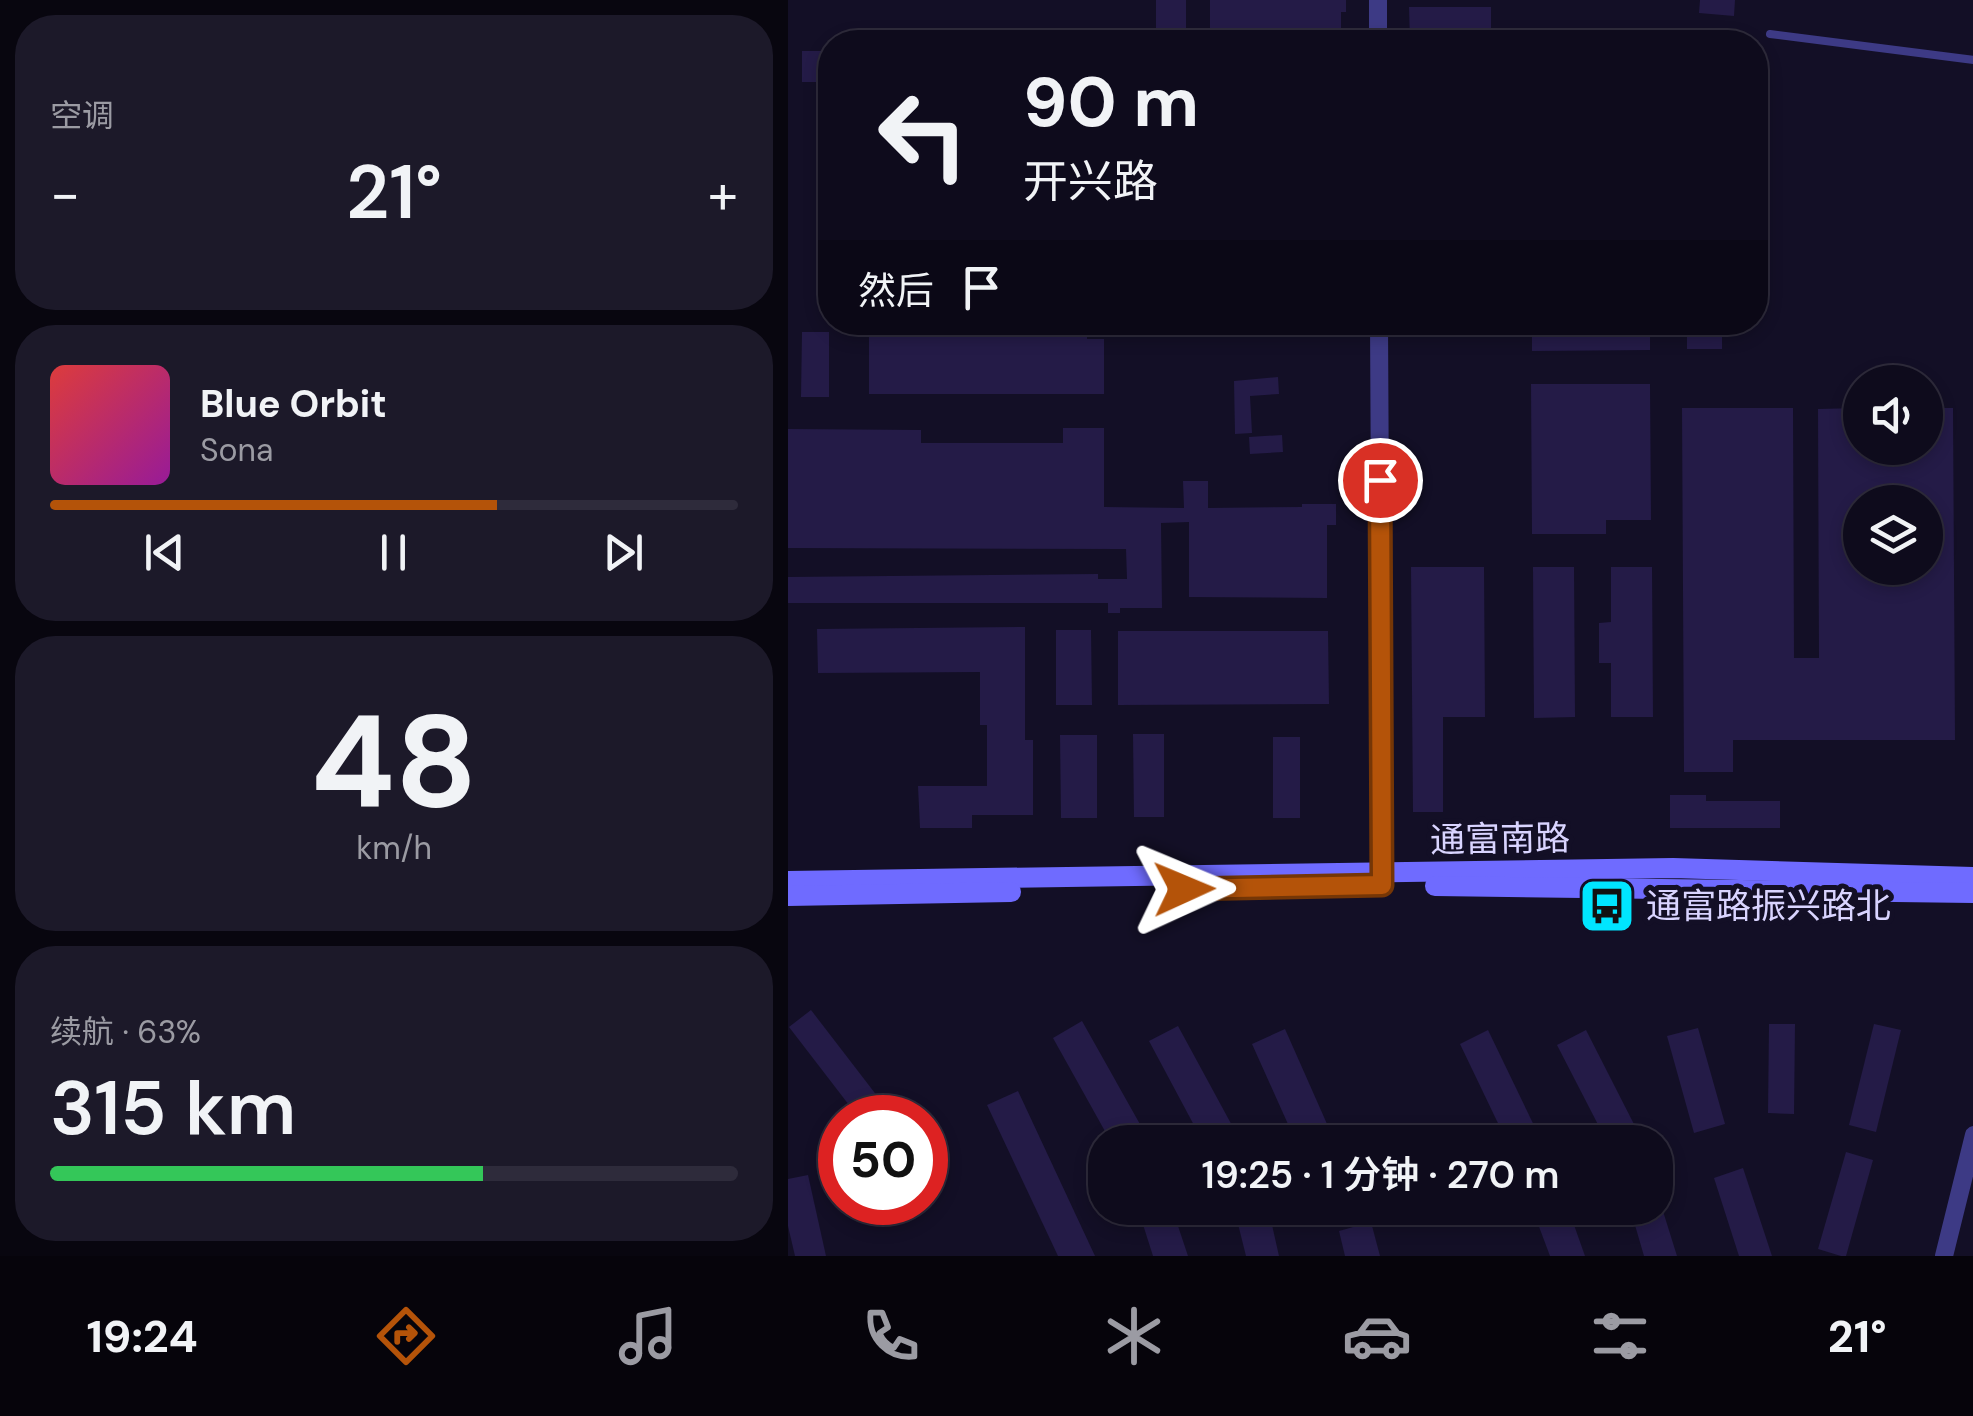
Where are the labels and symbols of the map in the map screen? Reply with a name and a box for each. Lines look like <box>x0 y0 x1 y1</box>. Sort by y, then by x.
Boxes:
pin <box>1338 438 1423 523</box>
street label: 通富南路 <box>1430 815 1570 863</box>
position arrow <box>1132 837 1236 941</box>
bus stop icon: 通富路振兴路北 <box>1577 876 1637 936</box>
place label: 通富路振兴路北 <box>1646 883 1891 929</box>
speed limit sign: 50 <box>818 1095 948 1225</box>

